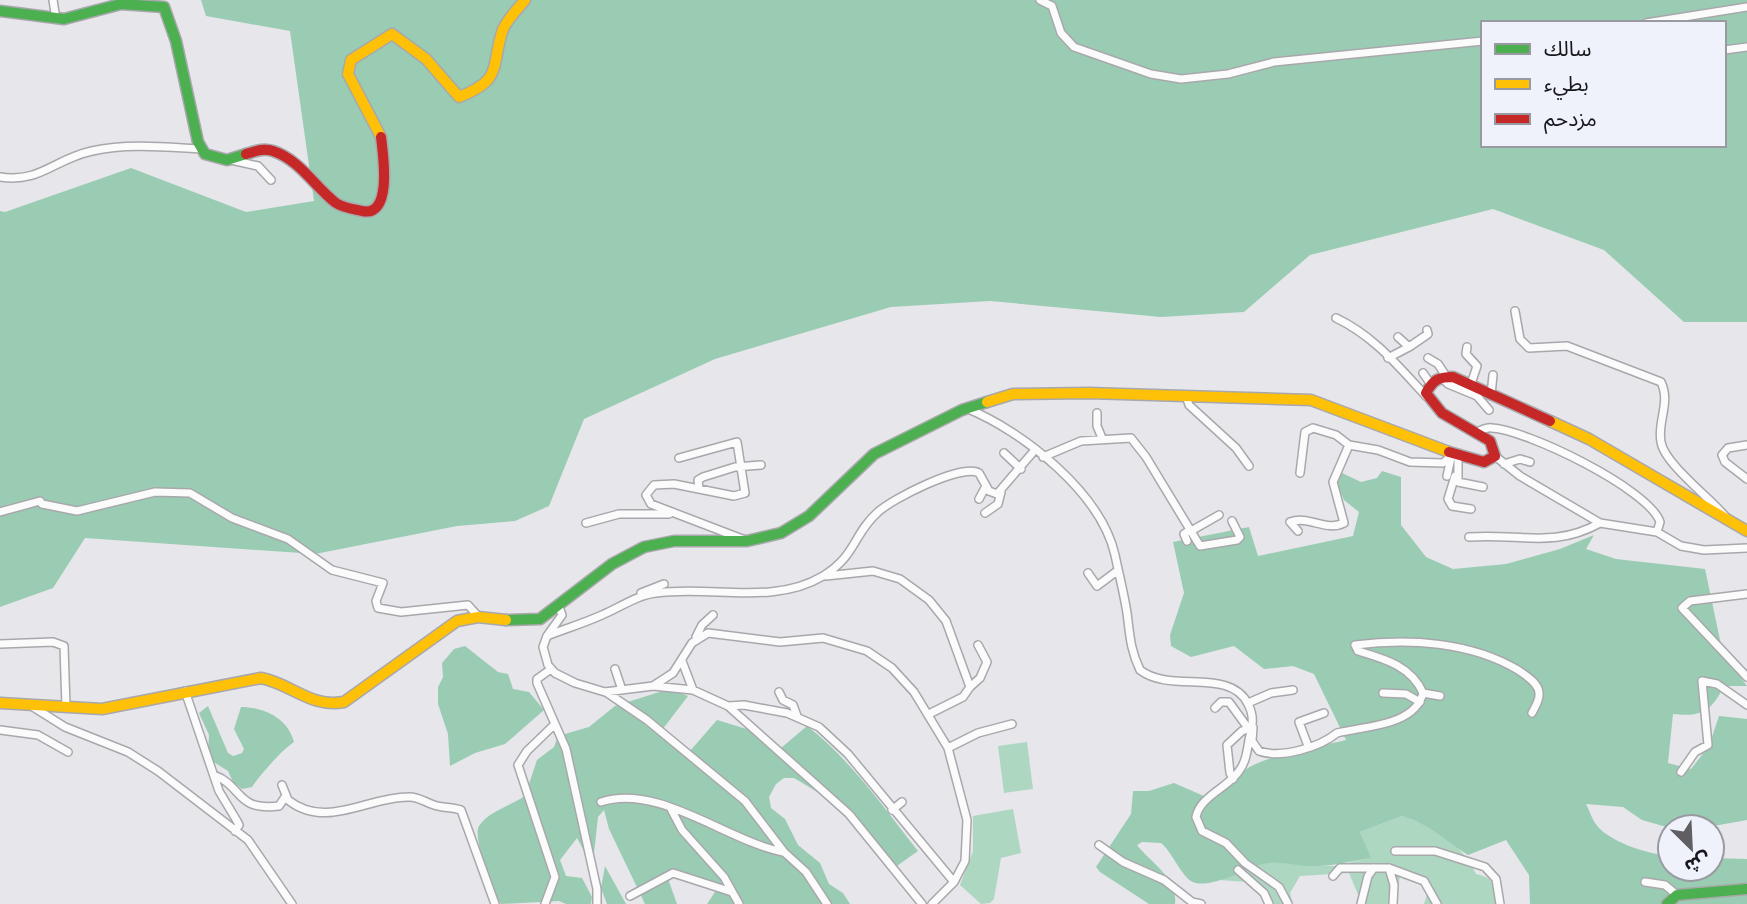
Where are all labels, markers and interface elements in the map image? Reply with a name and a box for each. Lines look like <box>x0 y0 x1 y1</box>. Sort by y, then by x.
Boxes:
legend <box>1481 21 1726 147</box>
text: سالك <box>1544 34 1591 62</box>
text: بطيء <box>1544 69 1589 100</box>
text: مزدحم <box>1544 104 1597 134</box>
north arrow <box>1656 813 1726 883</box>
text: ش <box>1681 846 1715 881</box>

